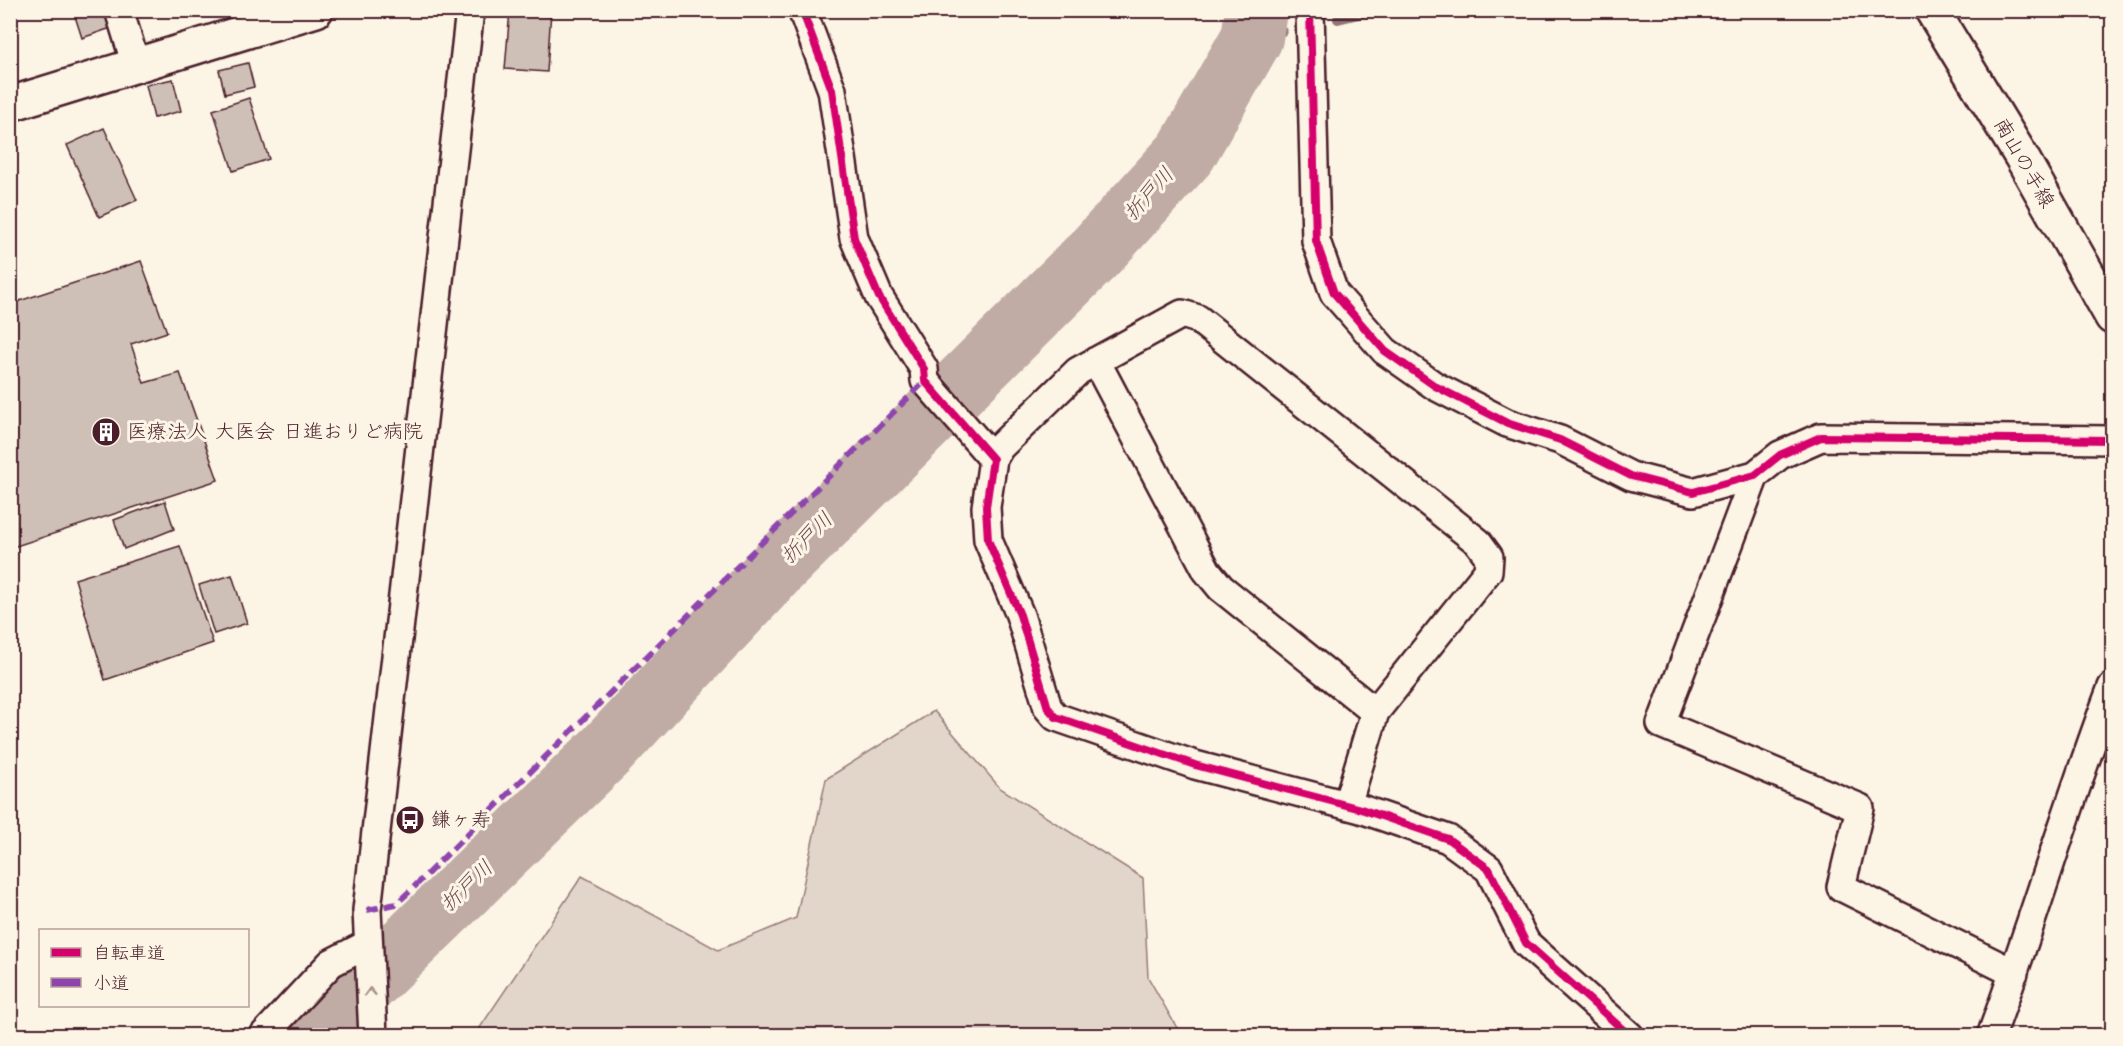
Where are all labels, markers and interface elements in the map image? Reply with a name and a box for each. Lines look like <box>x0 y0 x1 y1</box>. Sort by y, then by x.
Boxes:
street label: 南山の手線 <box>1987 113 2061 213</box>
water label: 折戸川 <box>1117 161 1181 227</box>
building icon: 医療法人 大医会 日進おりど病院 <box>90 416 122 448</box>
place label: 医療法人 大医会 日進おりど病院 <box>127 418 423 446</box>
water label: 折戸川 <box>774 505 840 571</box>
bus stop icon: 鎌ヶ寿 <box>394 804 426 836</box>
place label: 鎌ヶ寿 <box>431 806 491 834</box>
water label: 折戸川 <box>434 854 500 918</box>
legend <box>39 929 249 1007</box>
text: 自転車道 <box>93 941 165 966</box>
text: 小道 <box>93 971 129 996</box>
one-way arrow <box>364 988 377 997</box>

